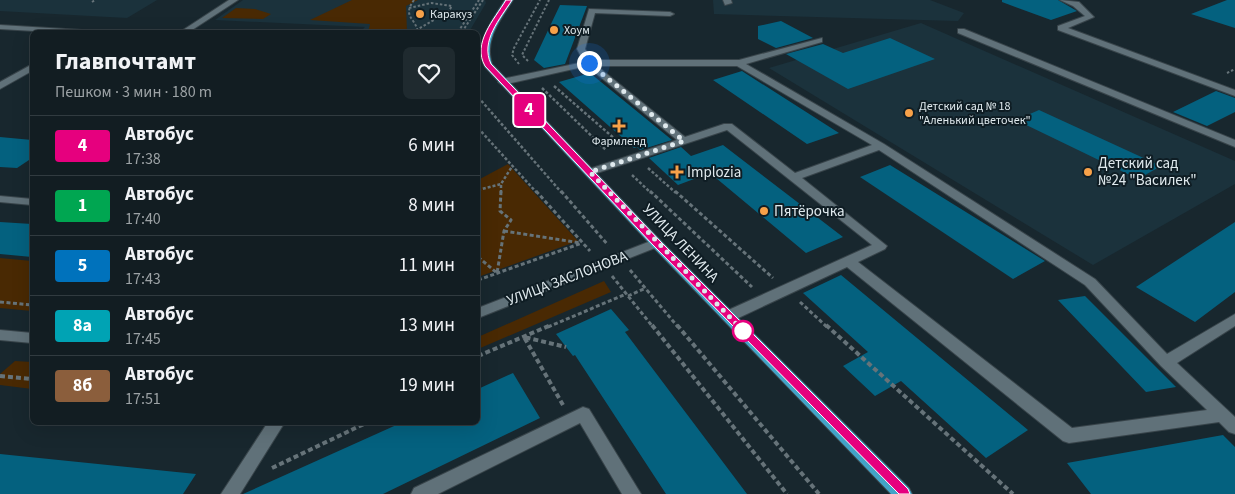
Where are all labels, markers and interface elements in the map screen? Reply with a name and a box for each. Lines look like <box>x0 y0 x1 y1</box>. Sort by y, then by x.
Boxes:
place label: Каракуз <box>430 6 472 23</box>
marker: Каракуз <box>414 8 426 20</box>
place label: Хоум <box>564 22 590 39</box>
marker: Хоум <box>548 24 560 36</box>
text: Главпочтамт <box>55 44 196 79</box>
button: heart <box>403 47 455 99</box>
your location <box>577 51 602 76</box>
text: Пешком · 3 мин · 180 m <box>55 81 212 103</box>
line badge: 4 <box>513 94 545 126</box>
text: 4 <box>524 97 534 122</box>
place label: Детский сад № 18 "Аленький цветочек" <box>919 98 1031 129</box>
marker: Детский сад № 18 "Аленький цветочек" <box>903 107 915 119</box>
marker: Фармленд <box>613 120 625 132</box>
text: Автобус <box>125 121 194 148</box>
text: 6 мин <box>408 132 455 159</box>
text: 4 <box>78 133 87 158</box>
place label: Фармленд <box>592 133 647 150</box>
text: 17:38 <box>125 148 161 170</box>
place label: Детский сад №24 "Василек" <box>1098 153 1197 191</box>
place label: Implozia <box>687 162 741 183</box>
marker: Implozia <box>671 166 683 178</box>
marker: Детский сад №24 "Василек" <box>1082 166 1094 178</box>
text: Автобус <box>125 181 194 208</box>
text: 8 мин <box>408 192 455 219</box>
text: 1 <box>78 193 87 218</box>
street label: УЛИЦА ЛЕНИНА <box>638 199 724 288</box>
place label: Пятёрочка <box>774 201 845 222</box>
marker: Пятёрочка <box>758 205 770 217</box>
text: 17:40 <box>125 208 161 230</box>
text: Автобус <box>125 241 194 268</box>
street label: УЛИЦА ЗАСЛОНОВА <box>504 245 631 311</box>
text: 11 мин <box>399 252 455 279</box>
text: 5 <box>78 253 87 278</box>
text: 17:43 <box>125 268 161 290</box>
text: Автобус <box>125 301 194 328</box>
text: 13 мин <box>399 312 455 339</box>
text: 8а <box>73 313 92 338</box>
unlabelled marker <box>732 320 754 342</box>
text: 17:45 <box>125 328 161 350</box>
text: Автобус <box>125 361 194 388</box>
text: 19 мин <box>399 372 455 399</box>
text: 8б <box>73 373 92 398</box>
text: 17:51 <box>125 388 161 410</box>

